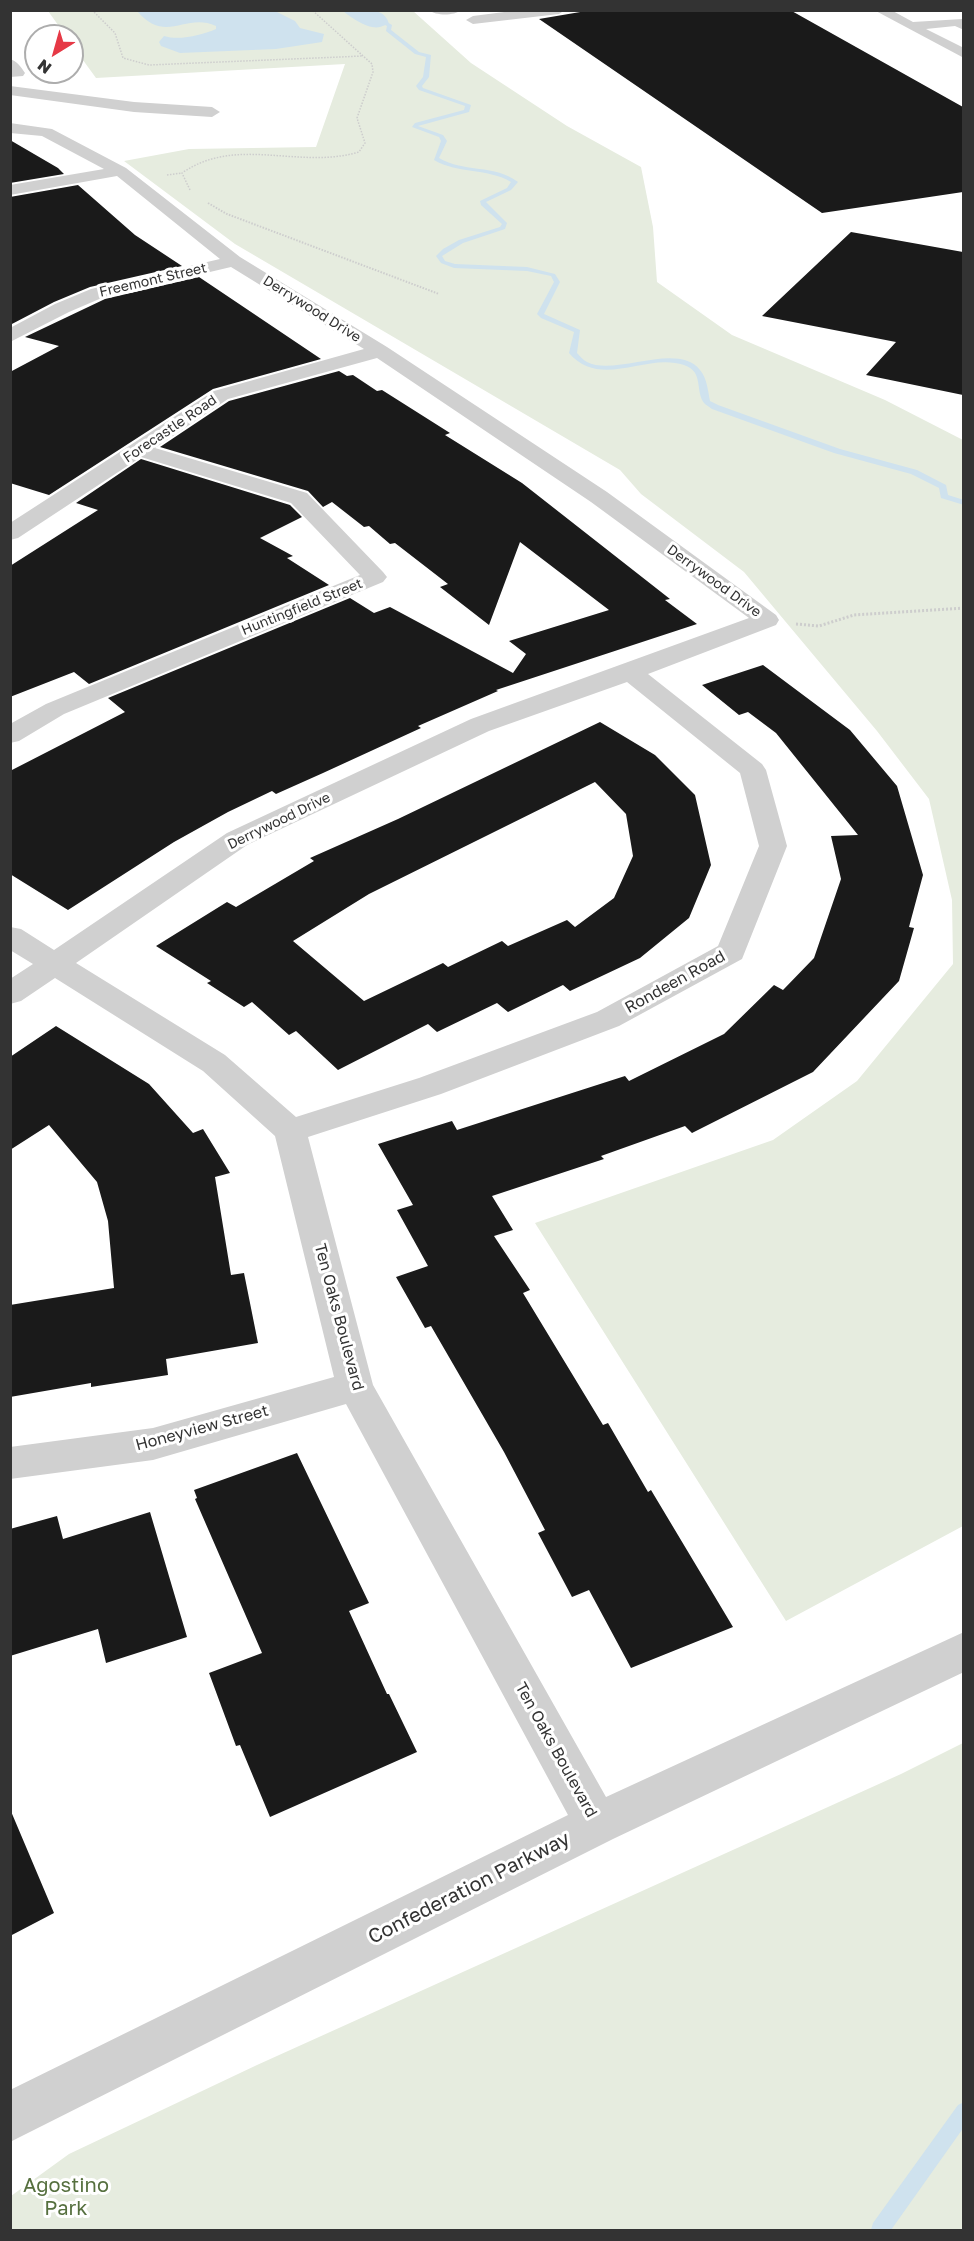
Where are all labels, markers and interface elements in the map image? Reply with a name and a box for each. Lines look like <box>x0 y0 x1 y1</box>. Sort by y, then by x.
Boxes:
north arrow <box>24 24 84 84</box>
text: N <box>33 55 55 78</box>
street label: Freemont Street <box>98 259 208 301</box>
street label: Derrywood Drive <box>260 272 364 346</box>
street label: Forecastle Road <box>120 392 220 466</box>
street label: Derrywood Drive <box>664 541 764 621</box>
street label: Huntingfield Street <box>239 575 365 639</box>
street label: Derrywood Drive <box>225 789 333 853</box>
street label: Rondeen Road <box>622 947 728 1017</box>
street label: Ten Oaks Boulevard <box>310 1241 368 1393</box>
street label: Honeyview Street <box>134 1401 270 1455</box>
street label: Ten Oaks Boulevard <box>511 1679 601 1821</box>
street label: Confederation Parkway <box>364 1827 574 1949</box>
park label: Agostino Park <box>23 2174 109 2221</box>

